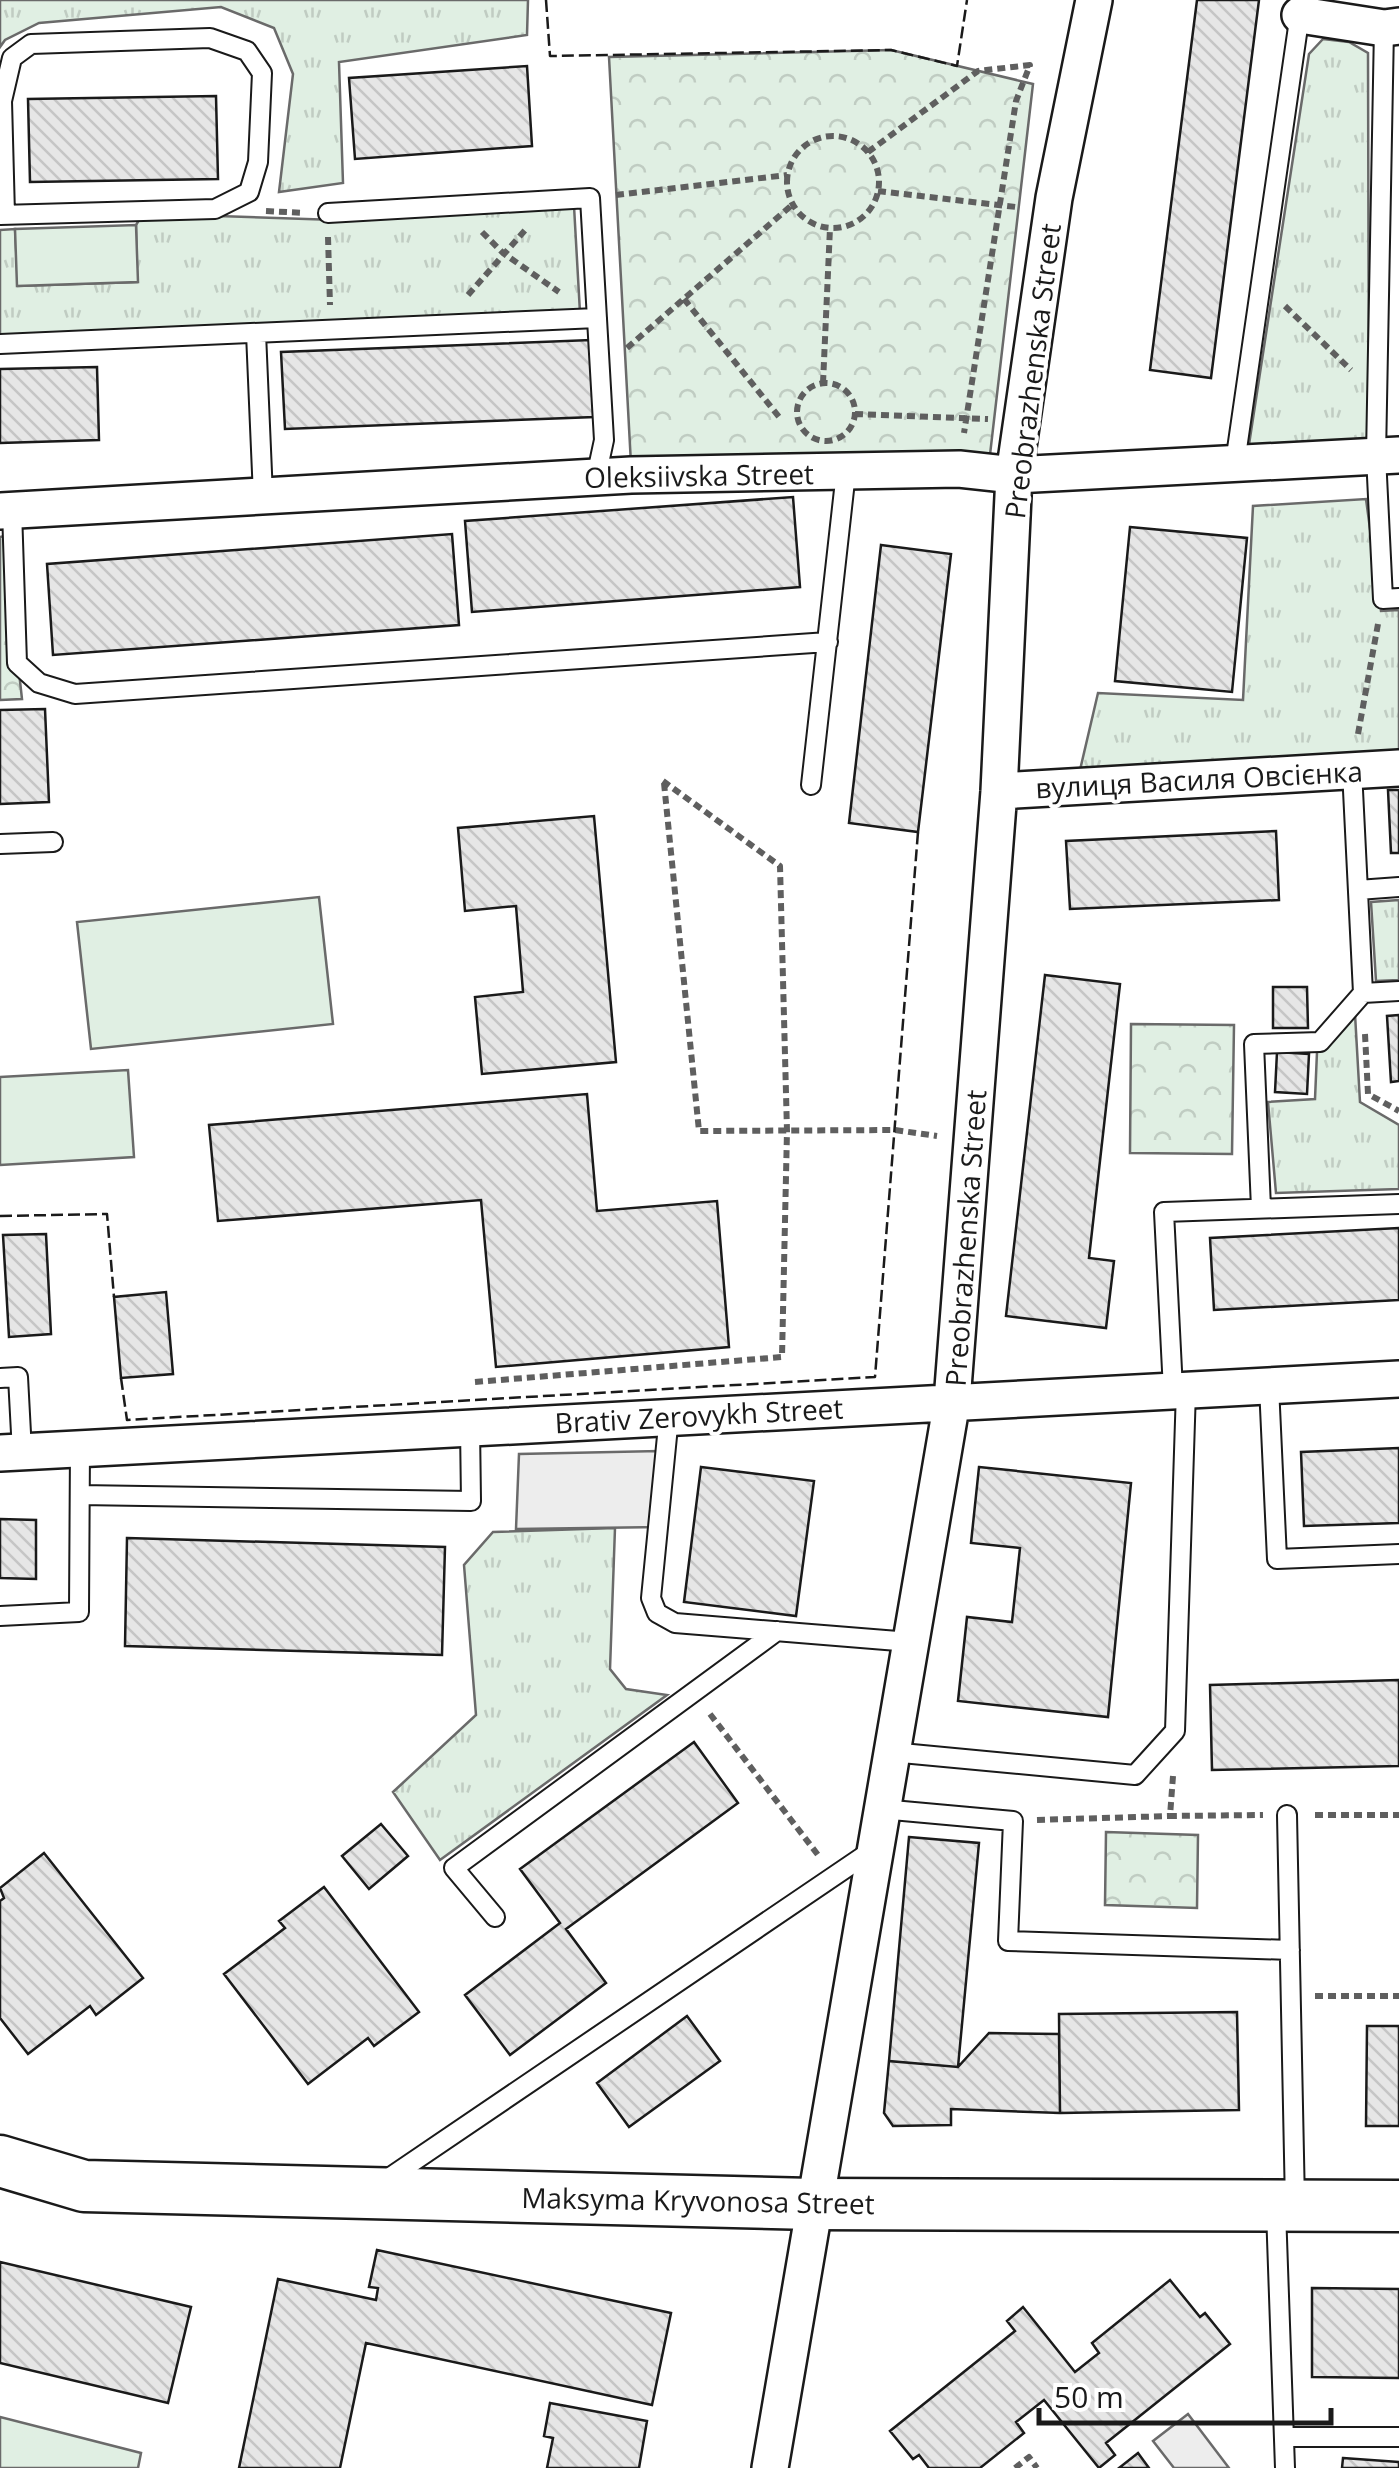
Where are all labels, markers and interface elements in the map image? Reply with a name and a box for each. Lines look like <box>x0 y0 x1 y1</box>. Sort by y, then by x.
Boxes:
street label: Preobrazhenska Street <box>995 221 1069 521</box>
street label: Oleksiivska Street <box>584 454 814 496</box>
street label: вулиця Василя Овсієнка <box>1034 751 1364 807</box>
street label: Preobrazhenska Street <box>936 1088 994 1388</box>
street label: Brativ Zerovykh Street <box>554 1388 844 1442</box>
street label: Maksyma Kryvonosa Street <box>521 2178 875 2222</box>
scale bar <box>1039 2363 1332 2425</box>
text: 50 m <box>1054 2376 1124 2417</box>

